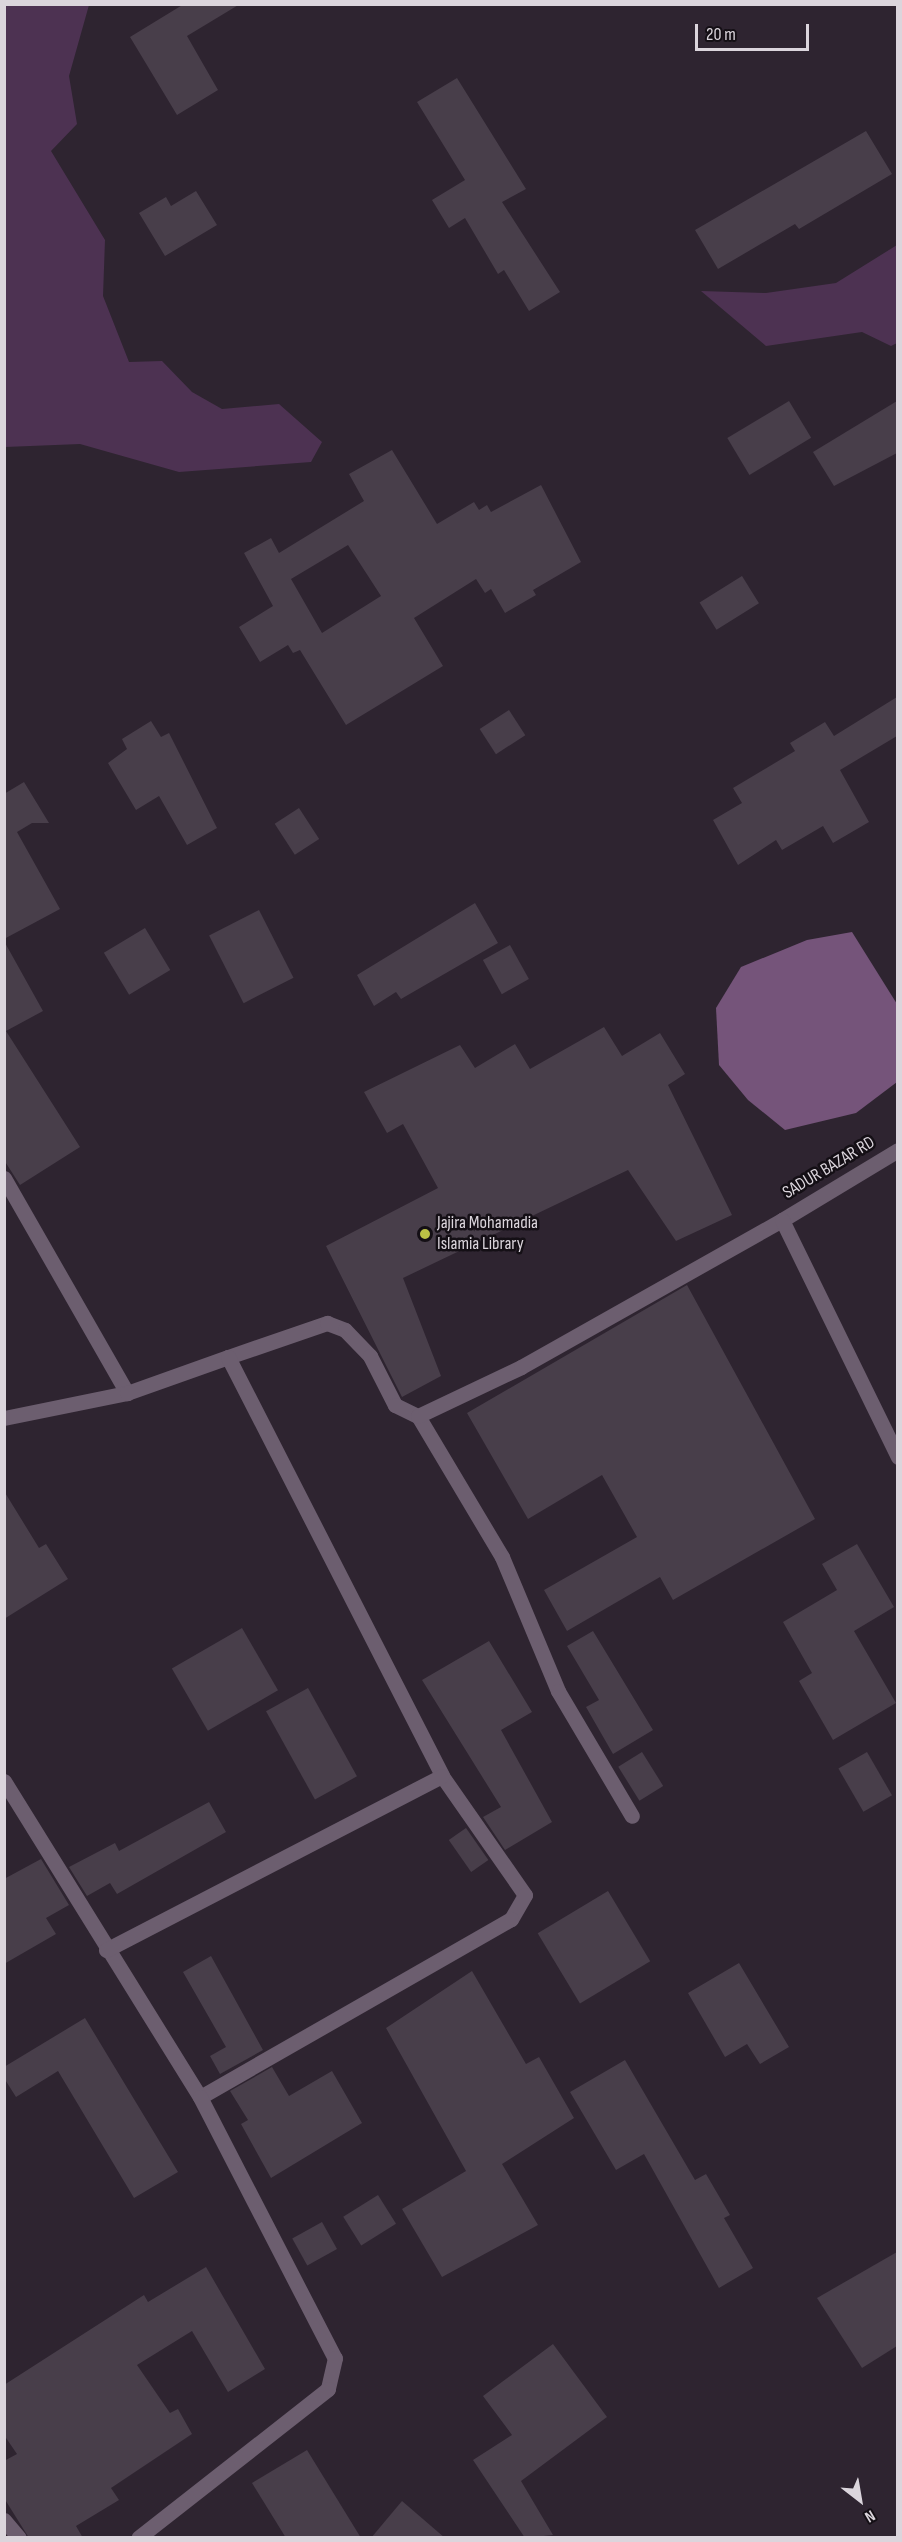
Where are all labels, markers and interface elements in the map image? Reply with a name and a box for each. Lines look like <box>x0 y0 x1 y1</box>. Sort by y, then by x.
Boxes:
scale bar <box>698 12 812 50</box>
text: 20 m <box>706 24 736 45</box>
street label: SADUR BAZAR RD <box>779 1132 879 1204</box>
place label: Jajira Mohamadia Islamia Library <box>437 1213 538 1256</box>
marker: Jajira Mohamadia Islamia Library <box>418 1227 432 1241</box>
north arrow <box>830 2470 890 2530</box>
text: N <box>861 2506 878 2526</box>

